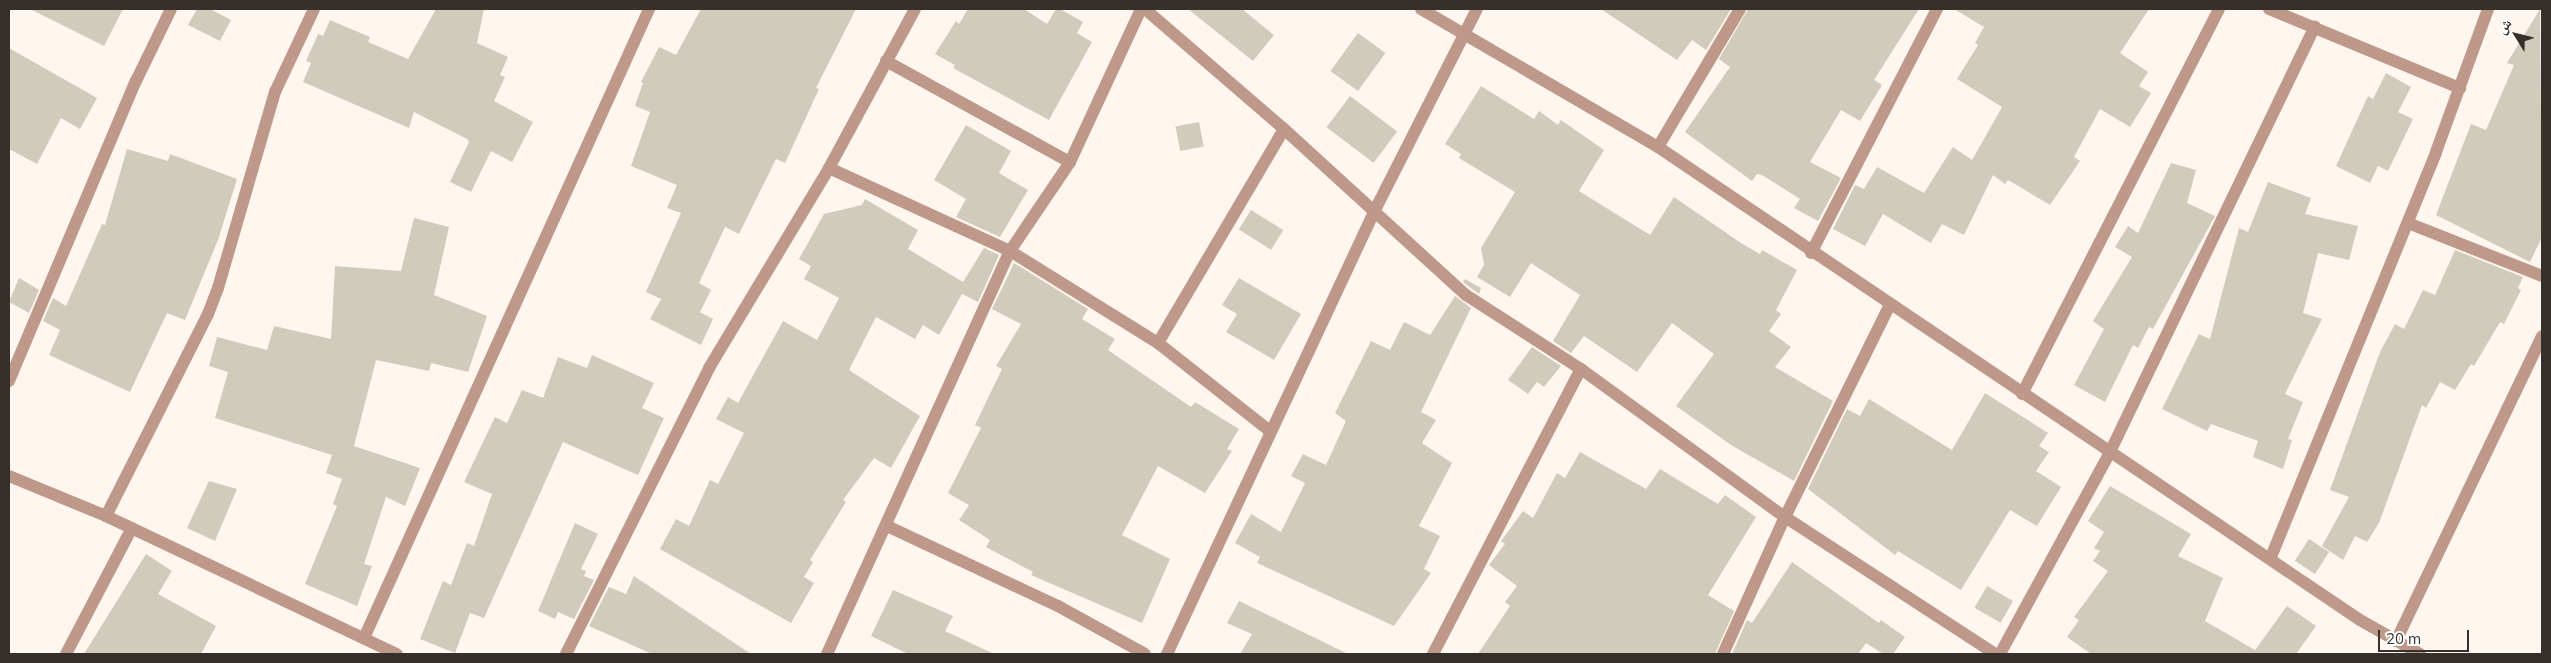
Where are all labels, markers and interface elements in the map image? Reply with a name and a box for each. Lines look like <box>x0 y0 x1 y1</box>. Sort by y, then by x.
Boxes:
north arrow <box>2491 10 2541 60</box>
text: ش <box>2492 15 2516 37</box>
scale bar <box>2381 620 2472 652</box>
text: 20 m <box>2386 629 2421 648</box>

